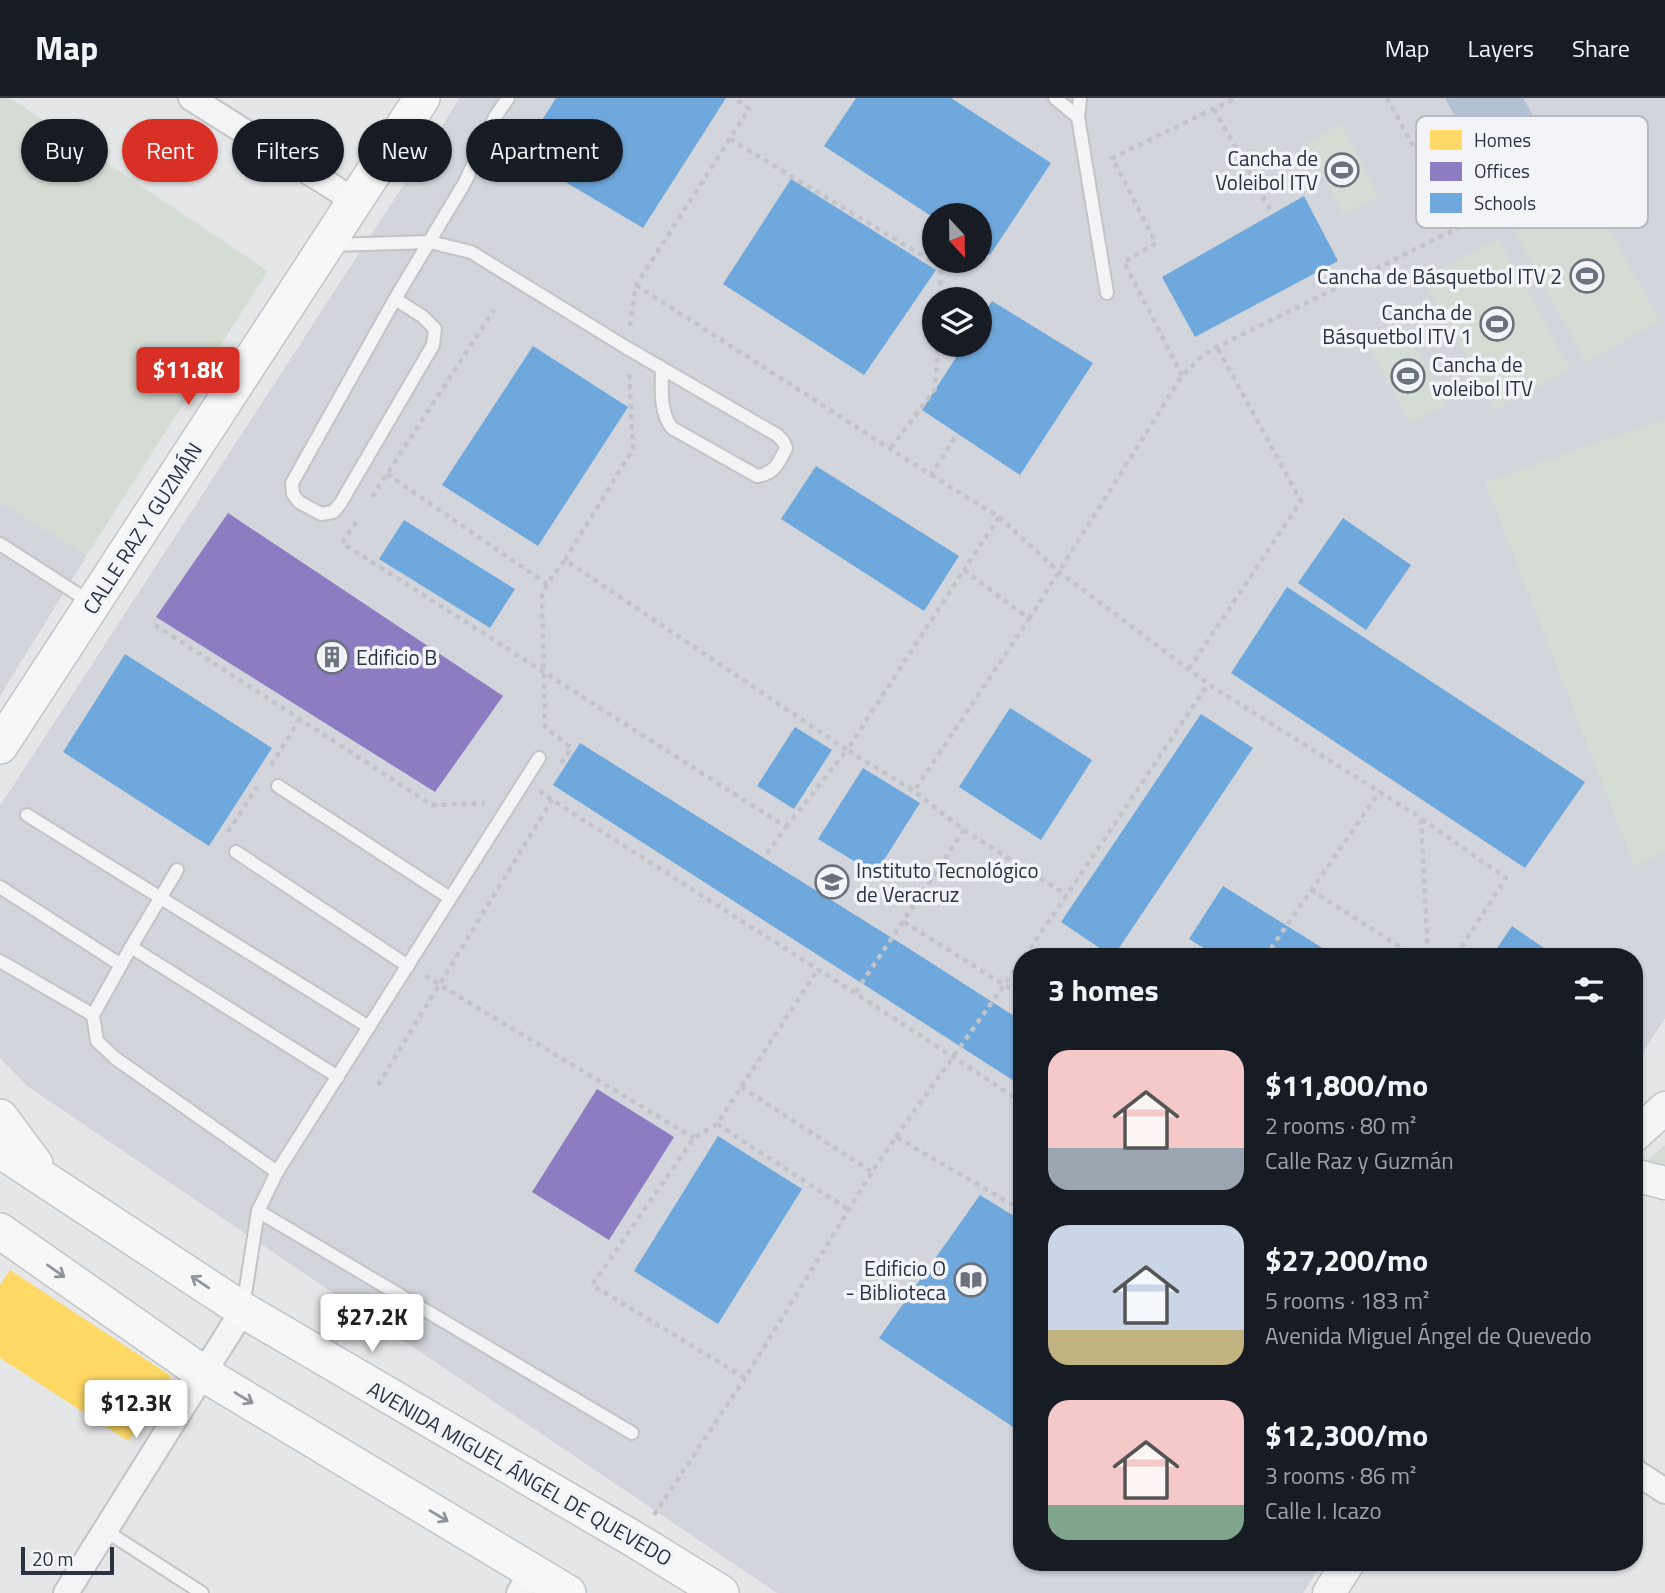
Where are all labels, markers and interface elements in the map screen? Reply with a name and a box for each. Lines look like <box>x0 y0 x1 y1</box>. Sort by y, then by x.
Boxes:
text: Map <box>35 23 98 73</box>
text: Map <box>1385 30 1430 66</box>
text: Layers <box>1468 30 1534 66</box>
text: Share <box>1572 30 1630 66</box>
legend <box>1416 116 1648 228</box>
chip: Buy <box>21 119 108 182</box>
chip: Rent <box>122 119 218 182</box>
chip: Filters <box>232 119 344 182</box>
chip: New <box>358 119 452 182</box>
chip: Apartment <box>466 119 623 182</box>
text: Homes <box>1474 125 1531 154</box>
place label: Cancha de Voleibol ITV <box>1215 142 1318 198</box>
sports icon: Cancha de Voleibol ITV <box>1323 151 1361 189</box>
text: Offices <box>1474 156 1530 185</box>
text: Schools <box>1474 188 1536 217</box>
north arrow <box>922 203 992 273</box>
map controls <box>922 203 992 357</box>
sports icon: Cancha de Básquetbol ITV 2 <box>1568 257 1606 295</box>
place label: Cancha de Básquetbol ITV 2 <box>1317 260 1562 292</box>
button: layers <box>922 287 992 357</box>
place label: Cancha de Básquetbol ITV 1 <box>1322 296 1472 352</box>
sports icon: Cancha de Básquetbol ITV 1 <box>1478 305 1516 343</box>
pin: $11.8K <box>131 348 245 407</box>
place label: Cancha de voleibol ITV <box>1432 348 1533 404</box>
text: $11.8K <box>152 352 224 387</box>
sports icon: Cancha de voleibol ITV <box>1389 357 1427 395</box>
street label: CALLE RAZ Y GUZMÁN <box>74 436 210 620</box>
building icon: Edificio B <box>313 638 351 676</box>
place label: Edificio B <box>356 641 437 673</box>
place label: Instituto Tecnológico de Veracruz <box>856 854 1039 910</box>
school or university icon: Instituto Tecnológico de Veracruz <box>813 863 851 901</box>
text: 3 homes <box>1048 967 1159 1013</box>
icon: filters <box>1570 971 1608 1009</box>
text: $11,800/mo <box>1265 1062 1428 1108</box>
icon: home <box>1104 1078 1188 1162</box>
text: 2 rooms · 80 m² <box>1265 1108 1416 1143</box>
text: Calle Raz y Guzmán <box>1265 1143 1454 1178</box>
text: $27,200/mo <box>1265 1237 1428 1283</box>
place label: Edificio O - Biblioteca <box>845 1252 946 1308</box>
icon: home <box>1104 1253 1188 1337</box>
library icon: Edificio O - Biblioteca <box>952 1261 990 1299</box>
one-way arrow <box>45 1264 65 1278</box>
one-way arrow <box>190 1275 210 1289</box>
text: 5 rooms · 183 m² <box>1265 1283 1429 1318</box>
pin: $27.2K <box>315 1294 429 1354</box>
text: $27.2K <box>336 1299 408 1334</box>
text: Avenida Miguel Ángel de Quevedo <box>1265 1318 1592 1353</box>
street label: AVENIDA MIGUEL ÁNGEL DE QUEVEDO <box>362 1372 678 1574</box>
pin: $12.3K <box>79 1380 193 1440</box>
text: $12.3K <box>100 1385 172 1420</box>
one-way arrow <box>234 1391 254 1405</box>
text: $12,300/mo <box>1265 1412 1428 1458</box>
icon: home <box>1104 1428 1188 1512</box>
text: 3 rooms · 86 m² <box>1265 1458 1416 1493</box>
text: Calle I. Icazo <box>1265 1493 1382 1528</box>
one-way arrow <box>428 1509 448 1523</box>
scale bar <box>21 1544 114 1576</box>
text: 20 m <box>32 1544 73 1573</box>

